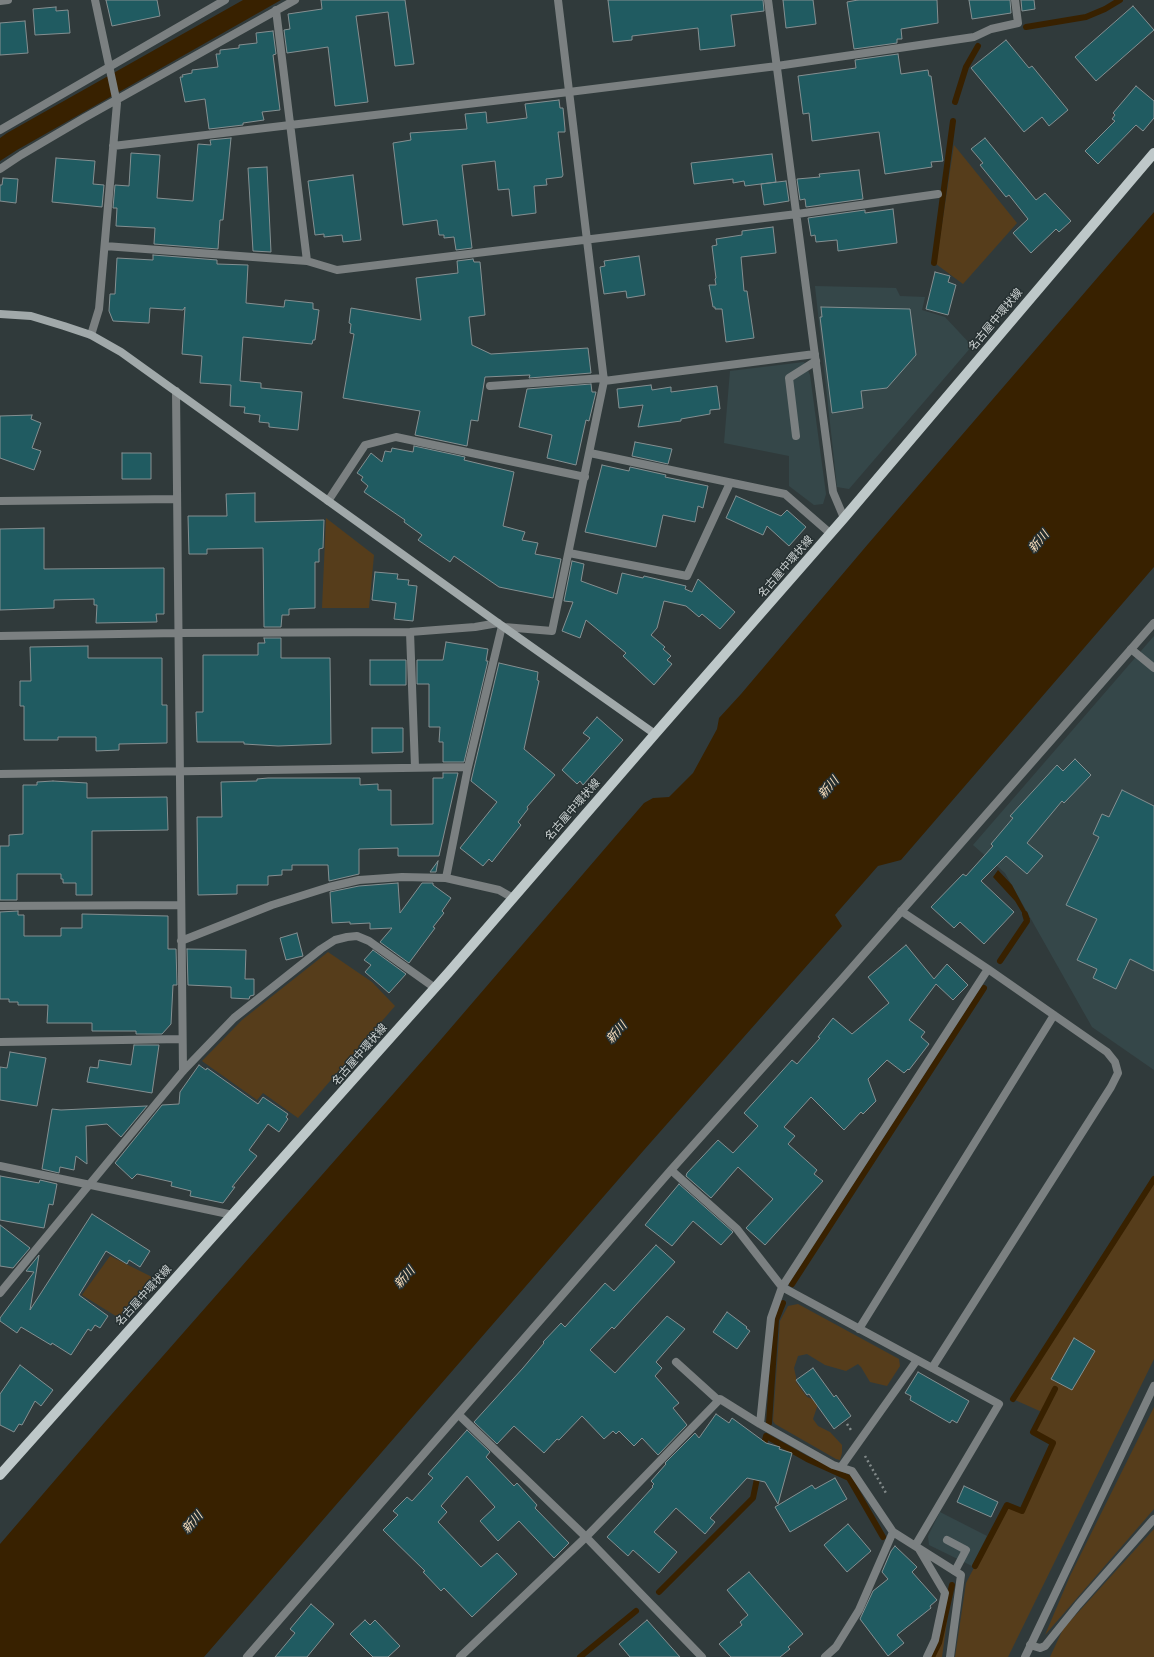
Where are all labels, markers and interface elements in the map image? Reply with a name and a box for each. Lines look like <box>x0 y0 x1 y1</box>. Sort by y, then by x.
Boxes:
street label: 名古屋中環状線 <box>966 286 1026 354</box>
water label: 新川 <box>1026 528 1052 556</box>
street label: 名古屋中環状線 <box>756 534 816 600</box>
water label: 新川 <box>816 774 842 802</box>
street label: 名古屋中環状線 <box>543 777 603 843</box>
water label: 新川 <box>604 1019 630 1047</box>
street label: 名古屋中環状線 <box>330 1022 390 1088</box>
street label: 名古屋中環状線 <box>113 1263 175 1329</box>
water label: 新川 <box>392 1264 418 1292</box>
water label: 新川 <box>180 1509 206 1537</box>

